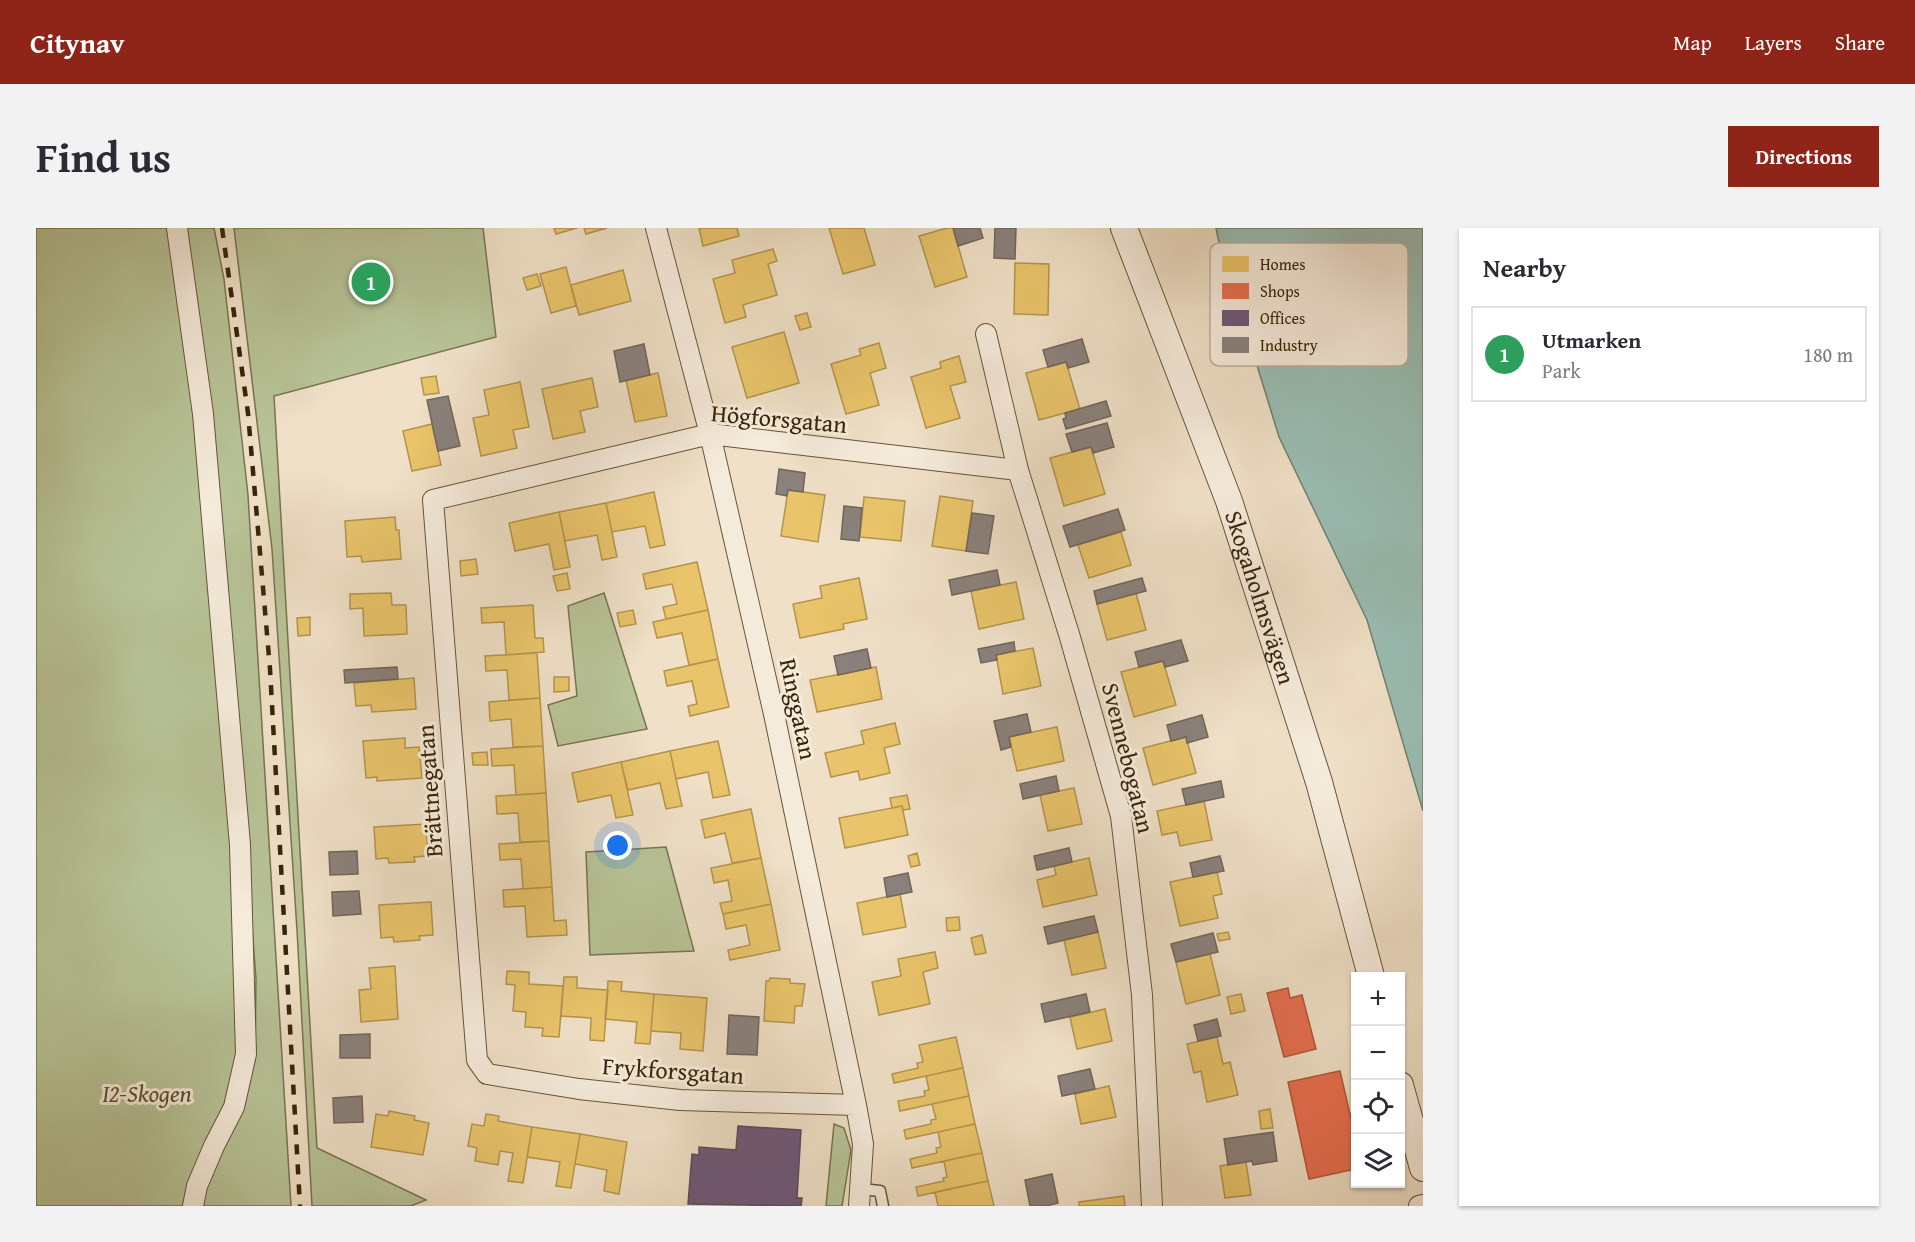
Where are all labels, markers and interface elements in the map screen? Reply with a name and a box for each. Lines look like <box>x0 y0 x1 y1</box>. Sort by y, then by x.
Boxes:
text: Citynav <box>30 22 124 63</box>
text: Map <box>1673 27 1712 58</box>
text: Layers <box>1745 27 1802 58</box>
text: Share <box>1835 27 1885 58</box>
text: Find us <box>36 126 171 187</box>
button: Directions <box>1728 126 1879 187</box>
legend <box>1210 243 1408 366</box>
text: Nearby <box>1483 248 1566 287</box>
text: Homes <box>1260 252 1306 276</box>
pin: 1 <box>352 260 390 304</box>
text: Shops <box>1260 279 1300 303</box>
text: Offices <box>1260 306 1305 330</box>
text: Utmarken <box>1542 324 1641 356</box>
text: Industry <box>1260 333 1318 357</box>
text: 1 <box>1499 340 1510 369</box>
text: 180 m <box>1803 340 1853 369</box>
text: Park <box>1542 356 1581 385</box>
street label: Högforsgatan <box>710 395 849 442</box>
street label: Skogaholmsvägen <box>1216 506 1305 689</box>
street label: Ringgatan <box>771 655 826 763</box>
street label: Svennebogatan <box>1093 679 1164 837</box>
street label: Brättnegatan <box>407 723 452 859</box>
your location <box>603 831 632 860</box>
map controls <box>1351 972 1405 1188</box>
button: + <box>1351 972 1405 1026</box>
button: − <box>1351 1026 1405 1080</box>
street label: Frykforsgatan <box>601 1048 745 1093</box>
park label: I2-Skogen <box>102 1076 192 1111</box>
button: locate <box>1351 1080 1405 1134</box>
button: layers <box>1351 1134 1405 1188</box>

